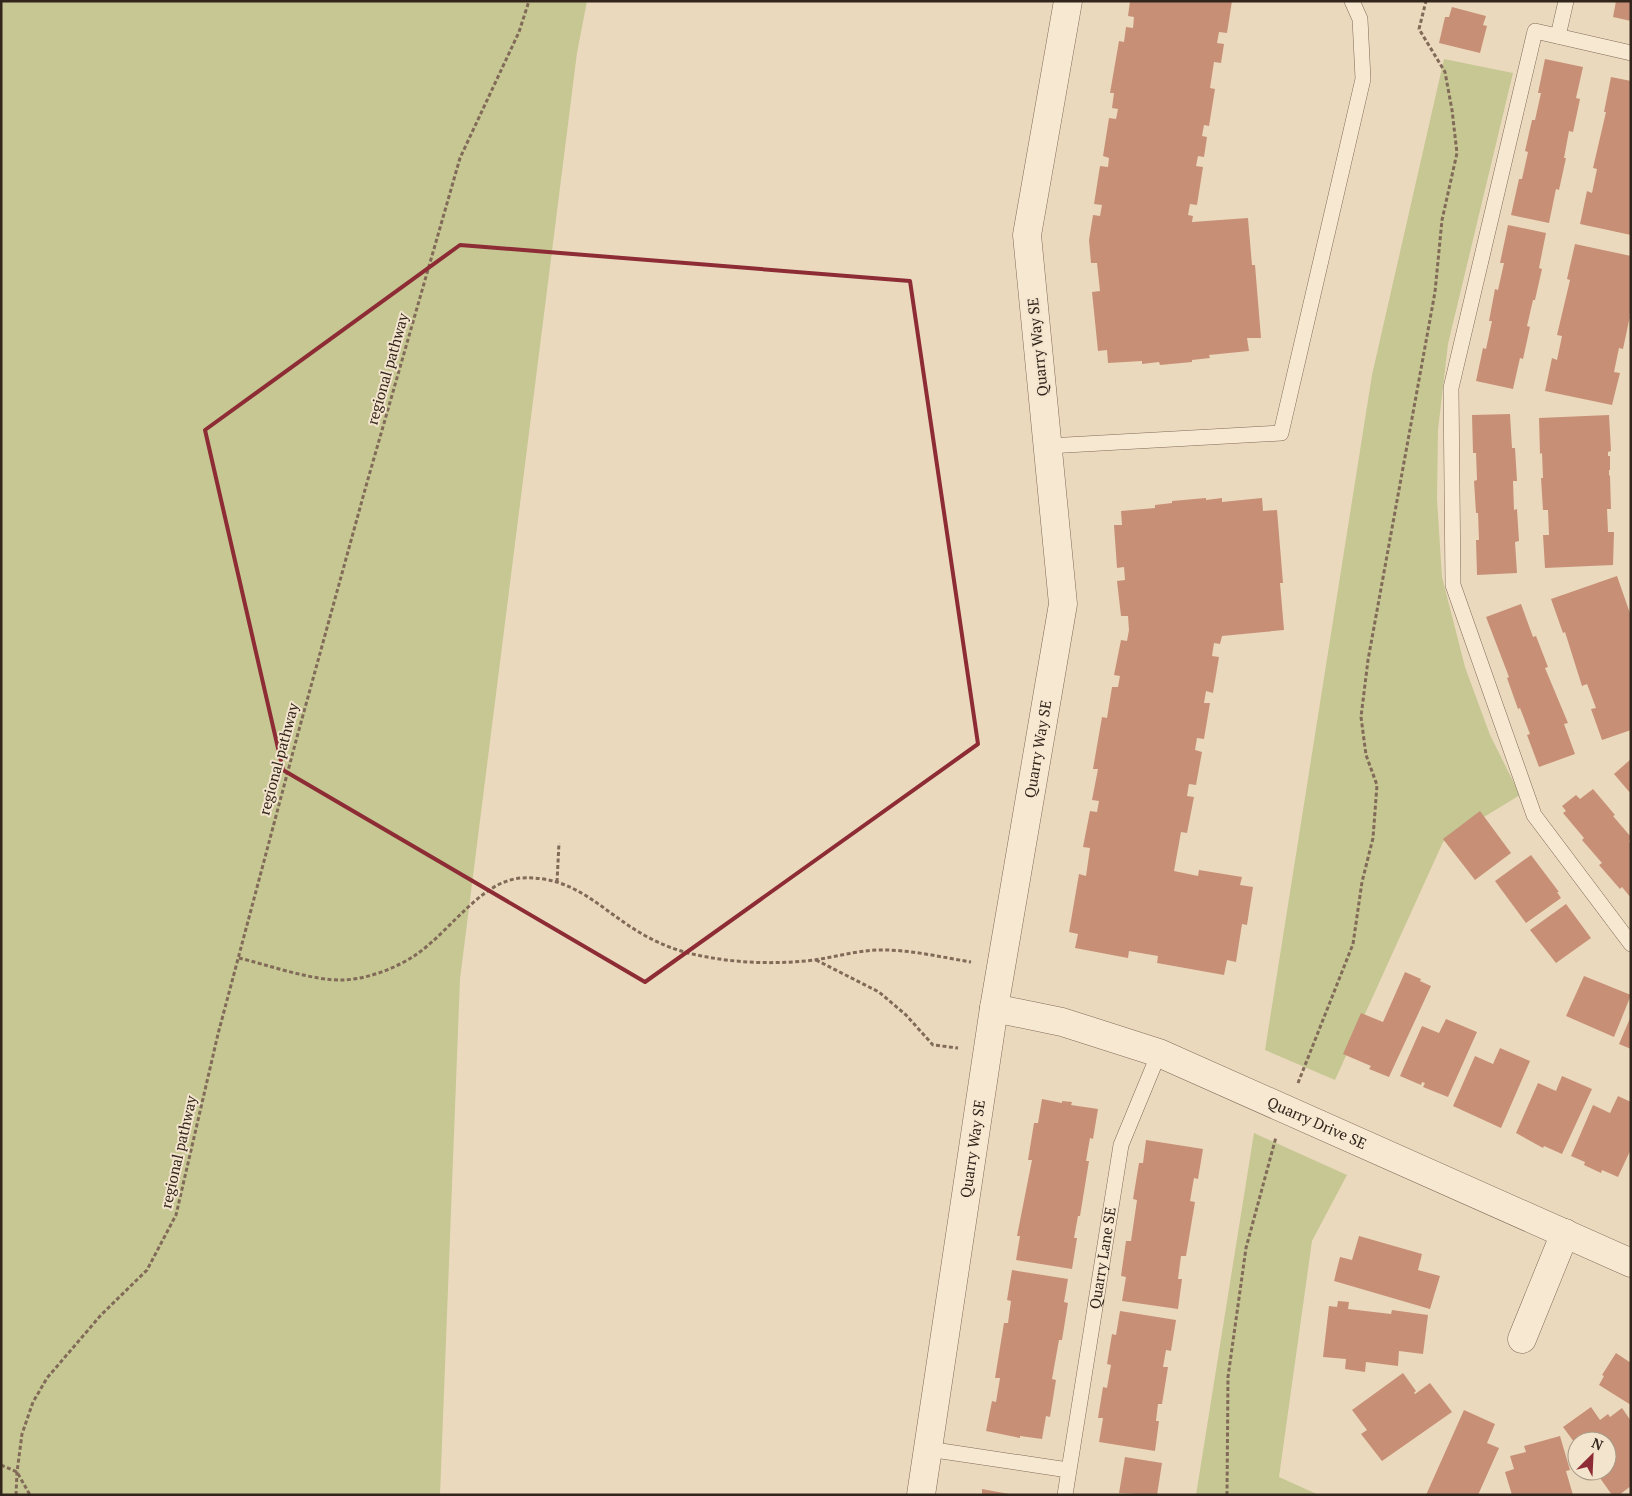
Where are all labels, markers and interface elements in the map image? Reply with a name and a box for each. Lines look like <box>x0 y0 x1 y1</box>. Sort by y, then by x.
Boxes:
street label: Quarry Way SE <box>1022 297 1052 397</box>
street label: regional pathway <box>362 310 413 427</box>
street label: Quarry Way SE <box>1019 699 1055 799</box>
street label: regional pathway <box>253 700 303 817</box>
street label: Quarry Drive SE <box>1264 1092 1370 1153</box>
street label: regional pathway <box>155 1093 201 1210</box>
street label: Quarry Way SE <box>955 1098 989 1199</box>
street label: Quarry Lane SE <box>1084 1205 1120 1310</box>
north arrow <box>1567 1431 1617 1481</box>
text: N <box>1589 1433 1607 1455</box>

